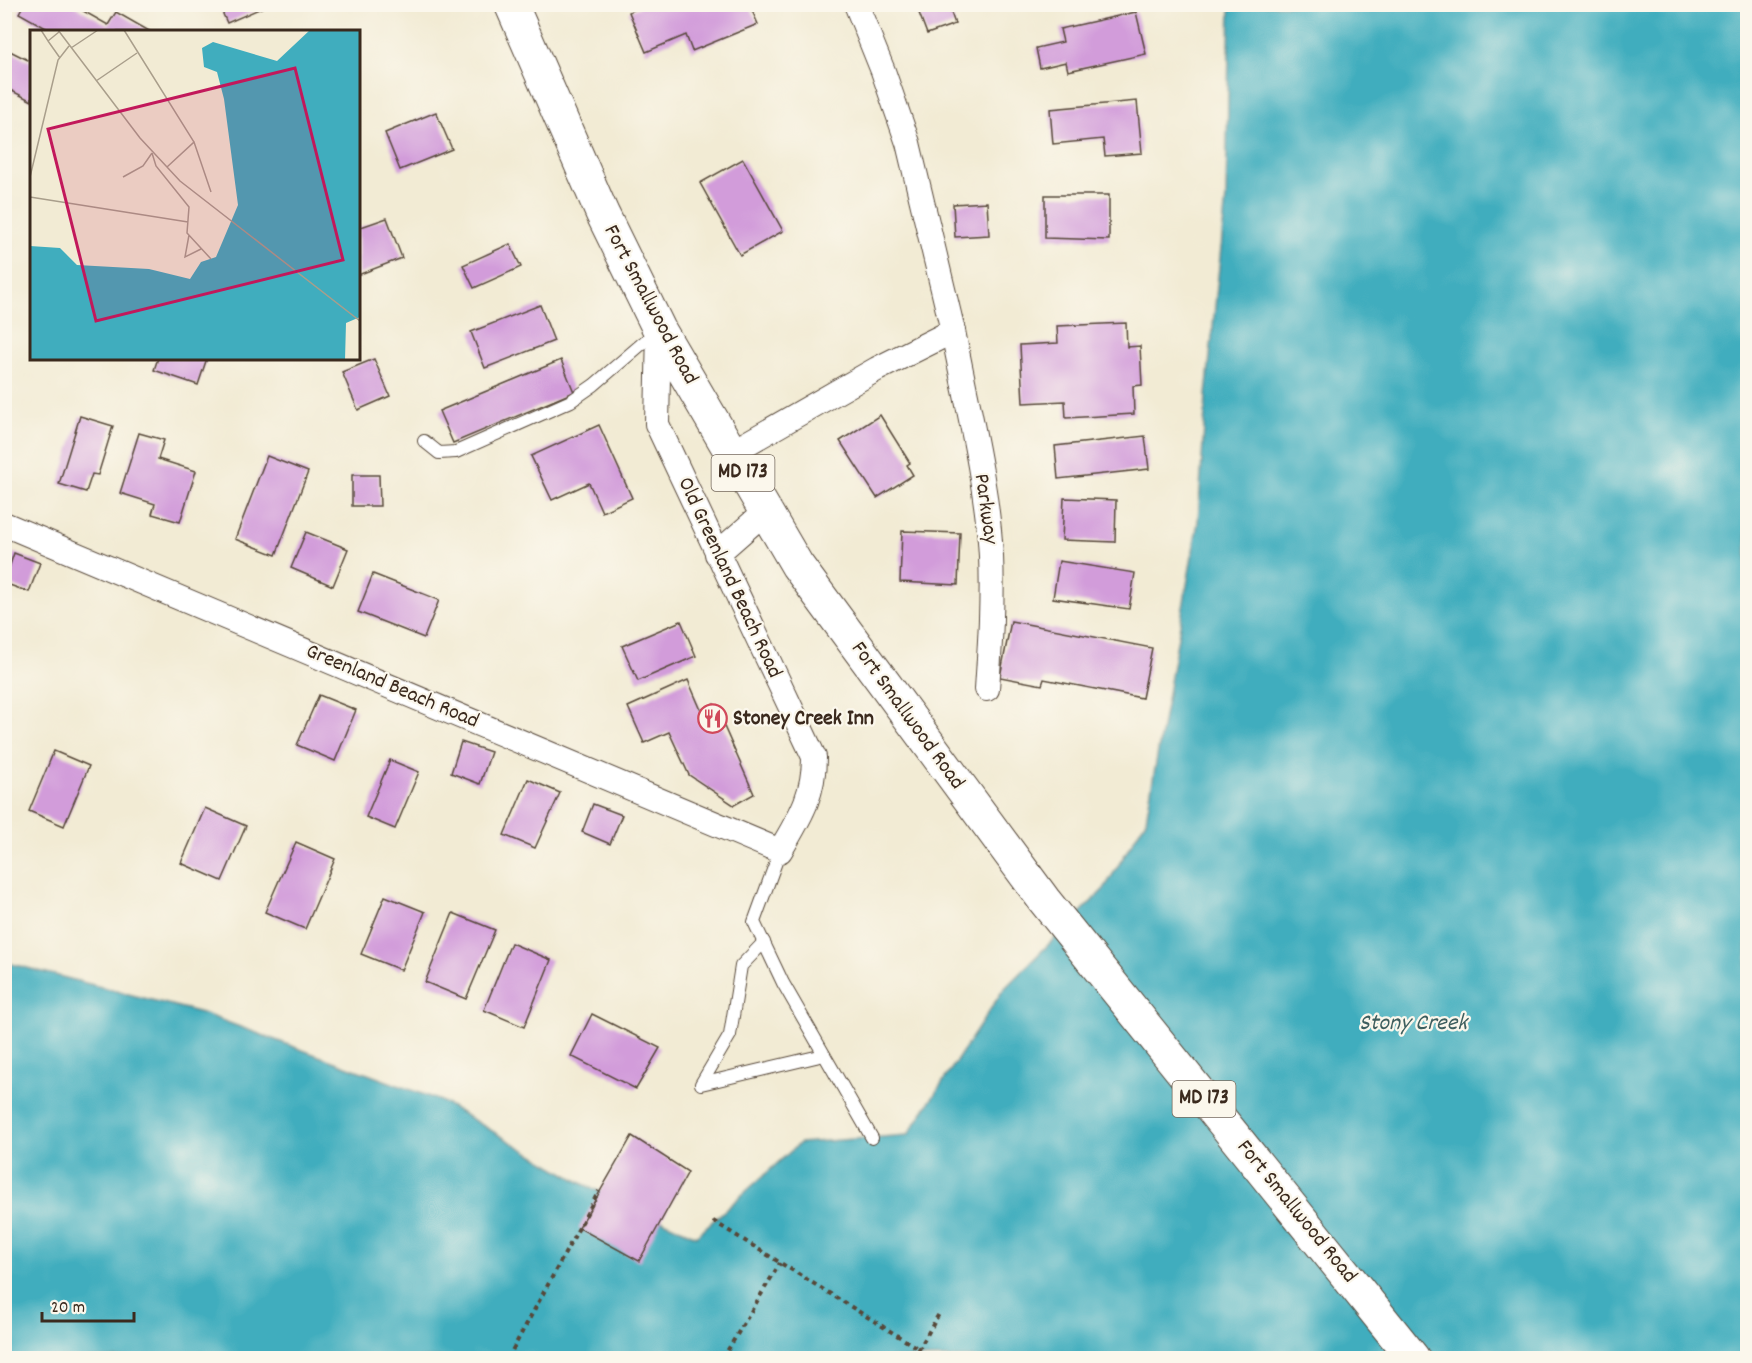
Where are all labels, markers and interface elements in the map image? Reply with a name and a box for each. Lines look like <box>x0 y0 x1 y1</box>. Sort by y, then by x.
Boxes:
inset map <box>30 30 360 360</box>
street label: Fort Smallwood Road <box>595 220 705 390</box>
road number: MD 173 <box>712 455 774 491</box>
street label: Old Greenland Beach Road <box>669 472 789 684</box>
street label: Parkway <box>965 472 1005 547</box>
street label: Fort Smallwood Road <box>843 635 971 797</box>
street label: Greenland Beach Road <box>301 637 483 737</box>
restaurant icon: Stoney Creek Inn <box>696 703 728 735</box>
place label: Stoney Creek Inn <box>733 704 874 735</box>
water label: Stony Creek <box>1359 1007 1469 1041</box>
road number: MD 173 <box>1172 1081 1236 1117</box>
street label: Fort Smallwood Road <box>1228 1134 1364 1290</box>
scale bar <box>42 1285 134 1323</box>
text: 20 m <box>51 1296 85 1321</box>

